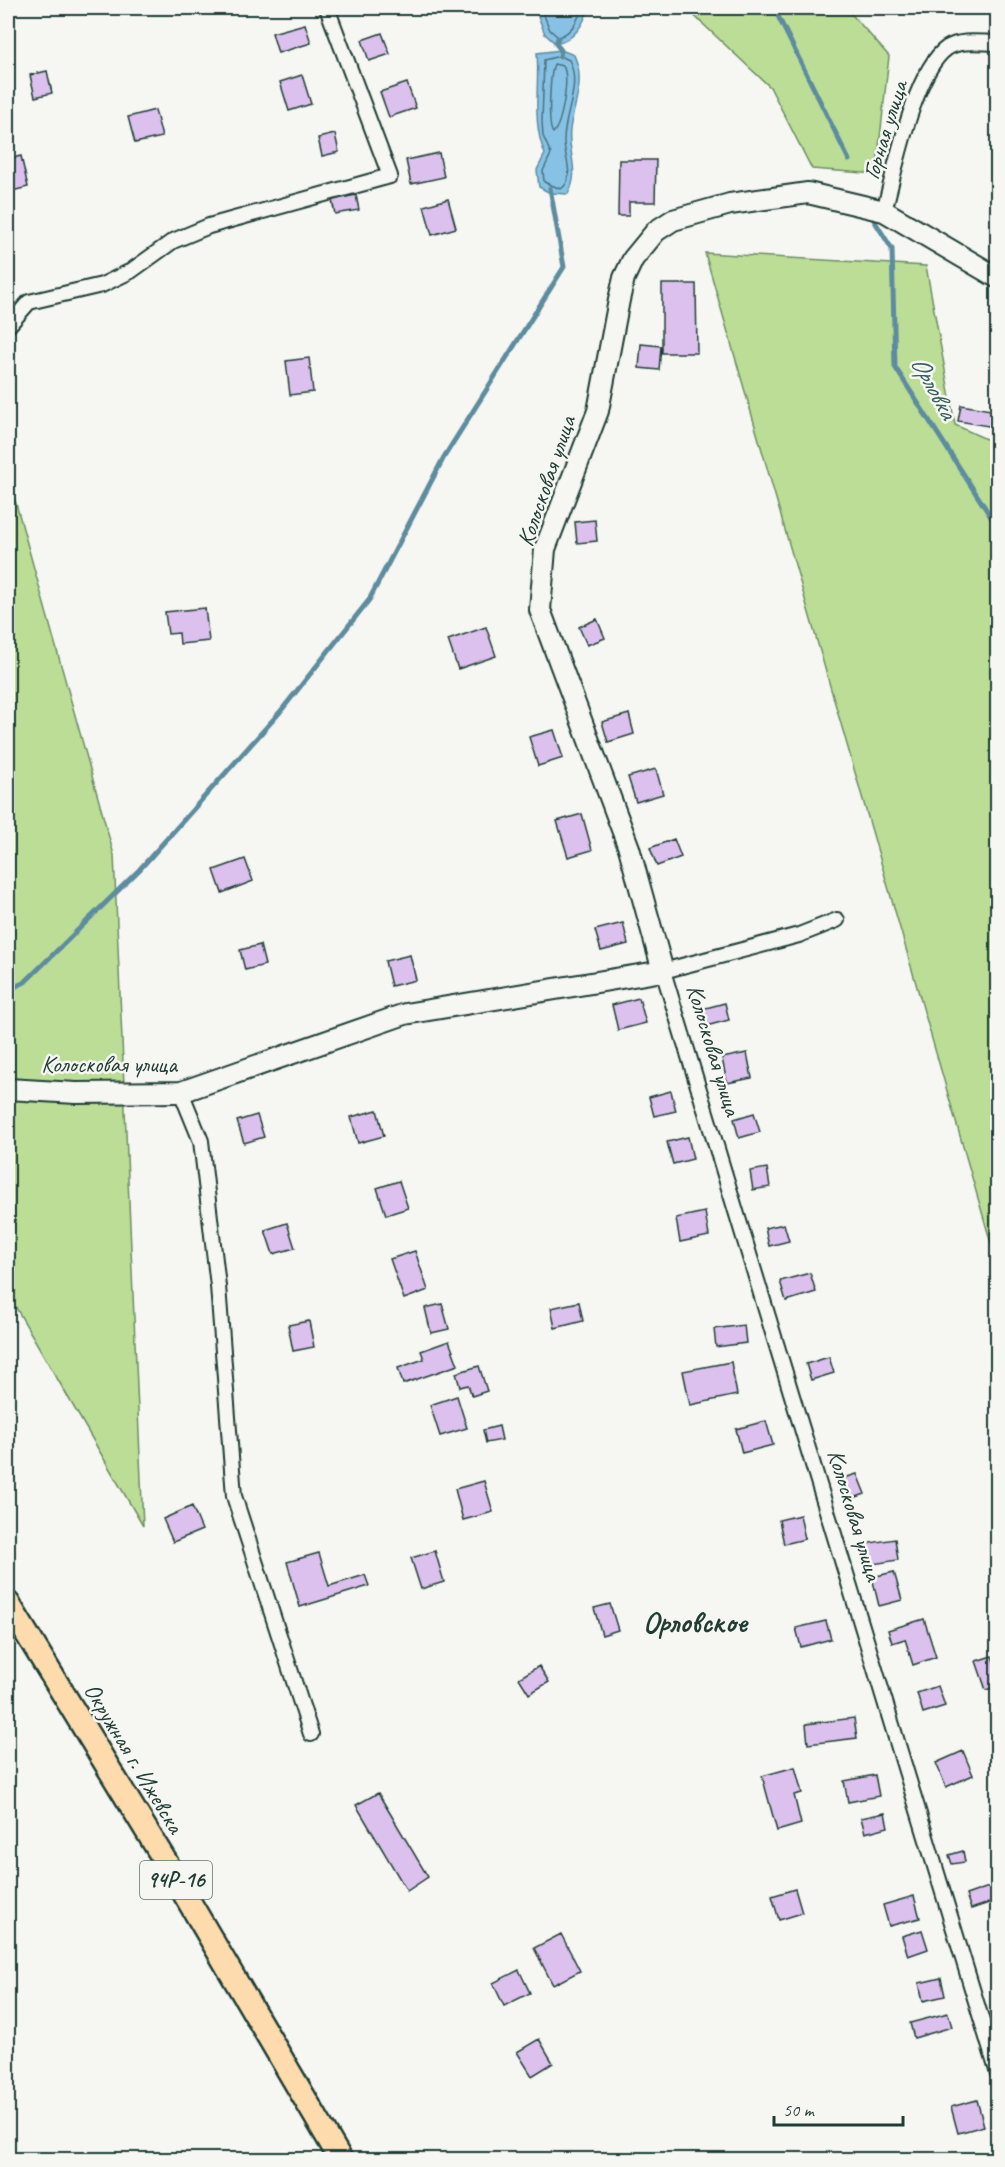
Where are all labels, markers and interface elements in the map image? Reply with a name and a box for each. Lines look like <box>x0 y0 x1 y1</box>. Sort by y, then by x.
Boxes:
street label: Горная улица <box>856 75 915 183</box>
water label: Орловка <box>903 350 966 427</box>
street label: Колосковая улица <box>510 411 583 550</box>
street label: Колосковая улица <box>680 981 749 1121</box>
street label: Колосковая улица <box>41 1049 178 1079</box>
street label: Колосковая улица <box>821 1446 890 1586</box>
district label: Орловское <box>643 1603 749 1641</box>
street label: Окружная г. Ижевска <box>77 1677 191 1840</box>
road number: 94Р-16 <box>140 1861 212 1899</box>
scale bar <box>774 2089 903 2127</box>
text: 50 m <box>783 2099 816 2121</box>

